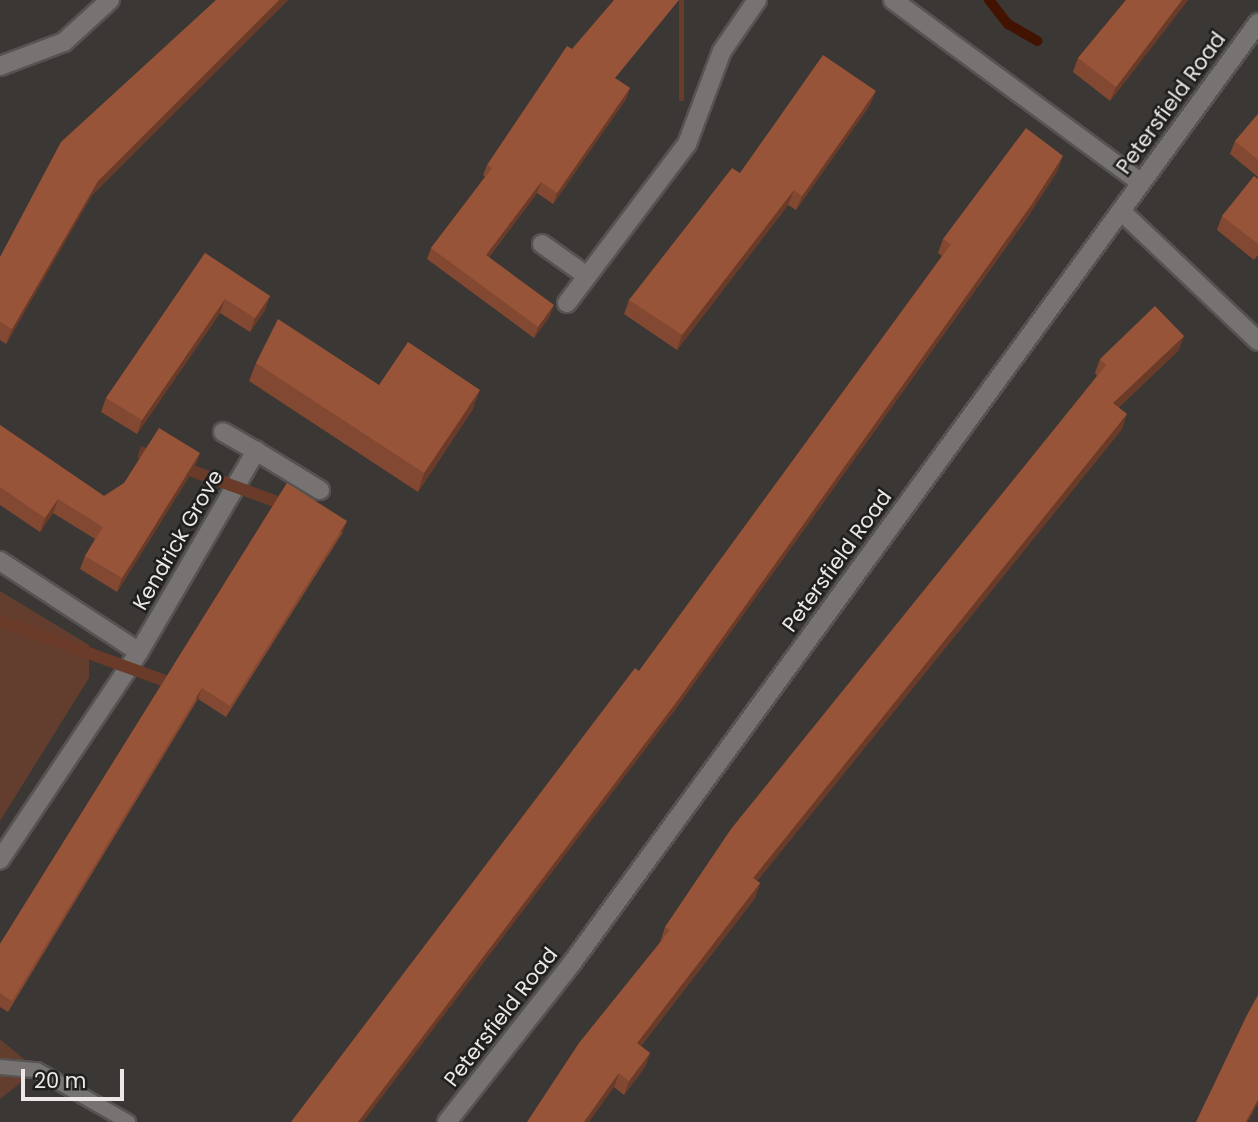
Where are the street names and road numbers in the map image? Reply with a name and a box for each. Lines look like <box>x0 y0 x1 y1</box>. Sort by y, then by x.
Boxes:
street label: Petersfield Road <box>1111 27 1231 179</box>
street label: Kendrick Grove <box>128 465 228 615</box>
street label: Petersfield Road <box>777 485 897 637</box>
street label: Petersfield Road <box>439 943 563 1091</box>

